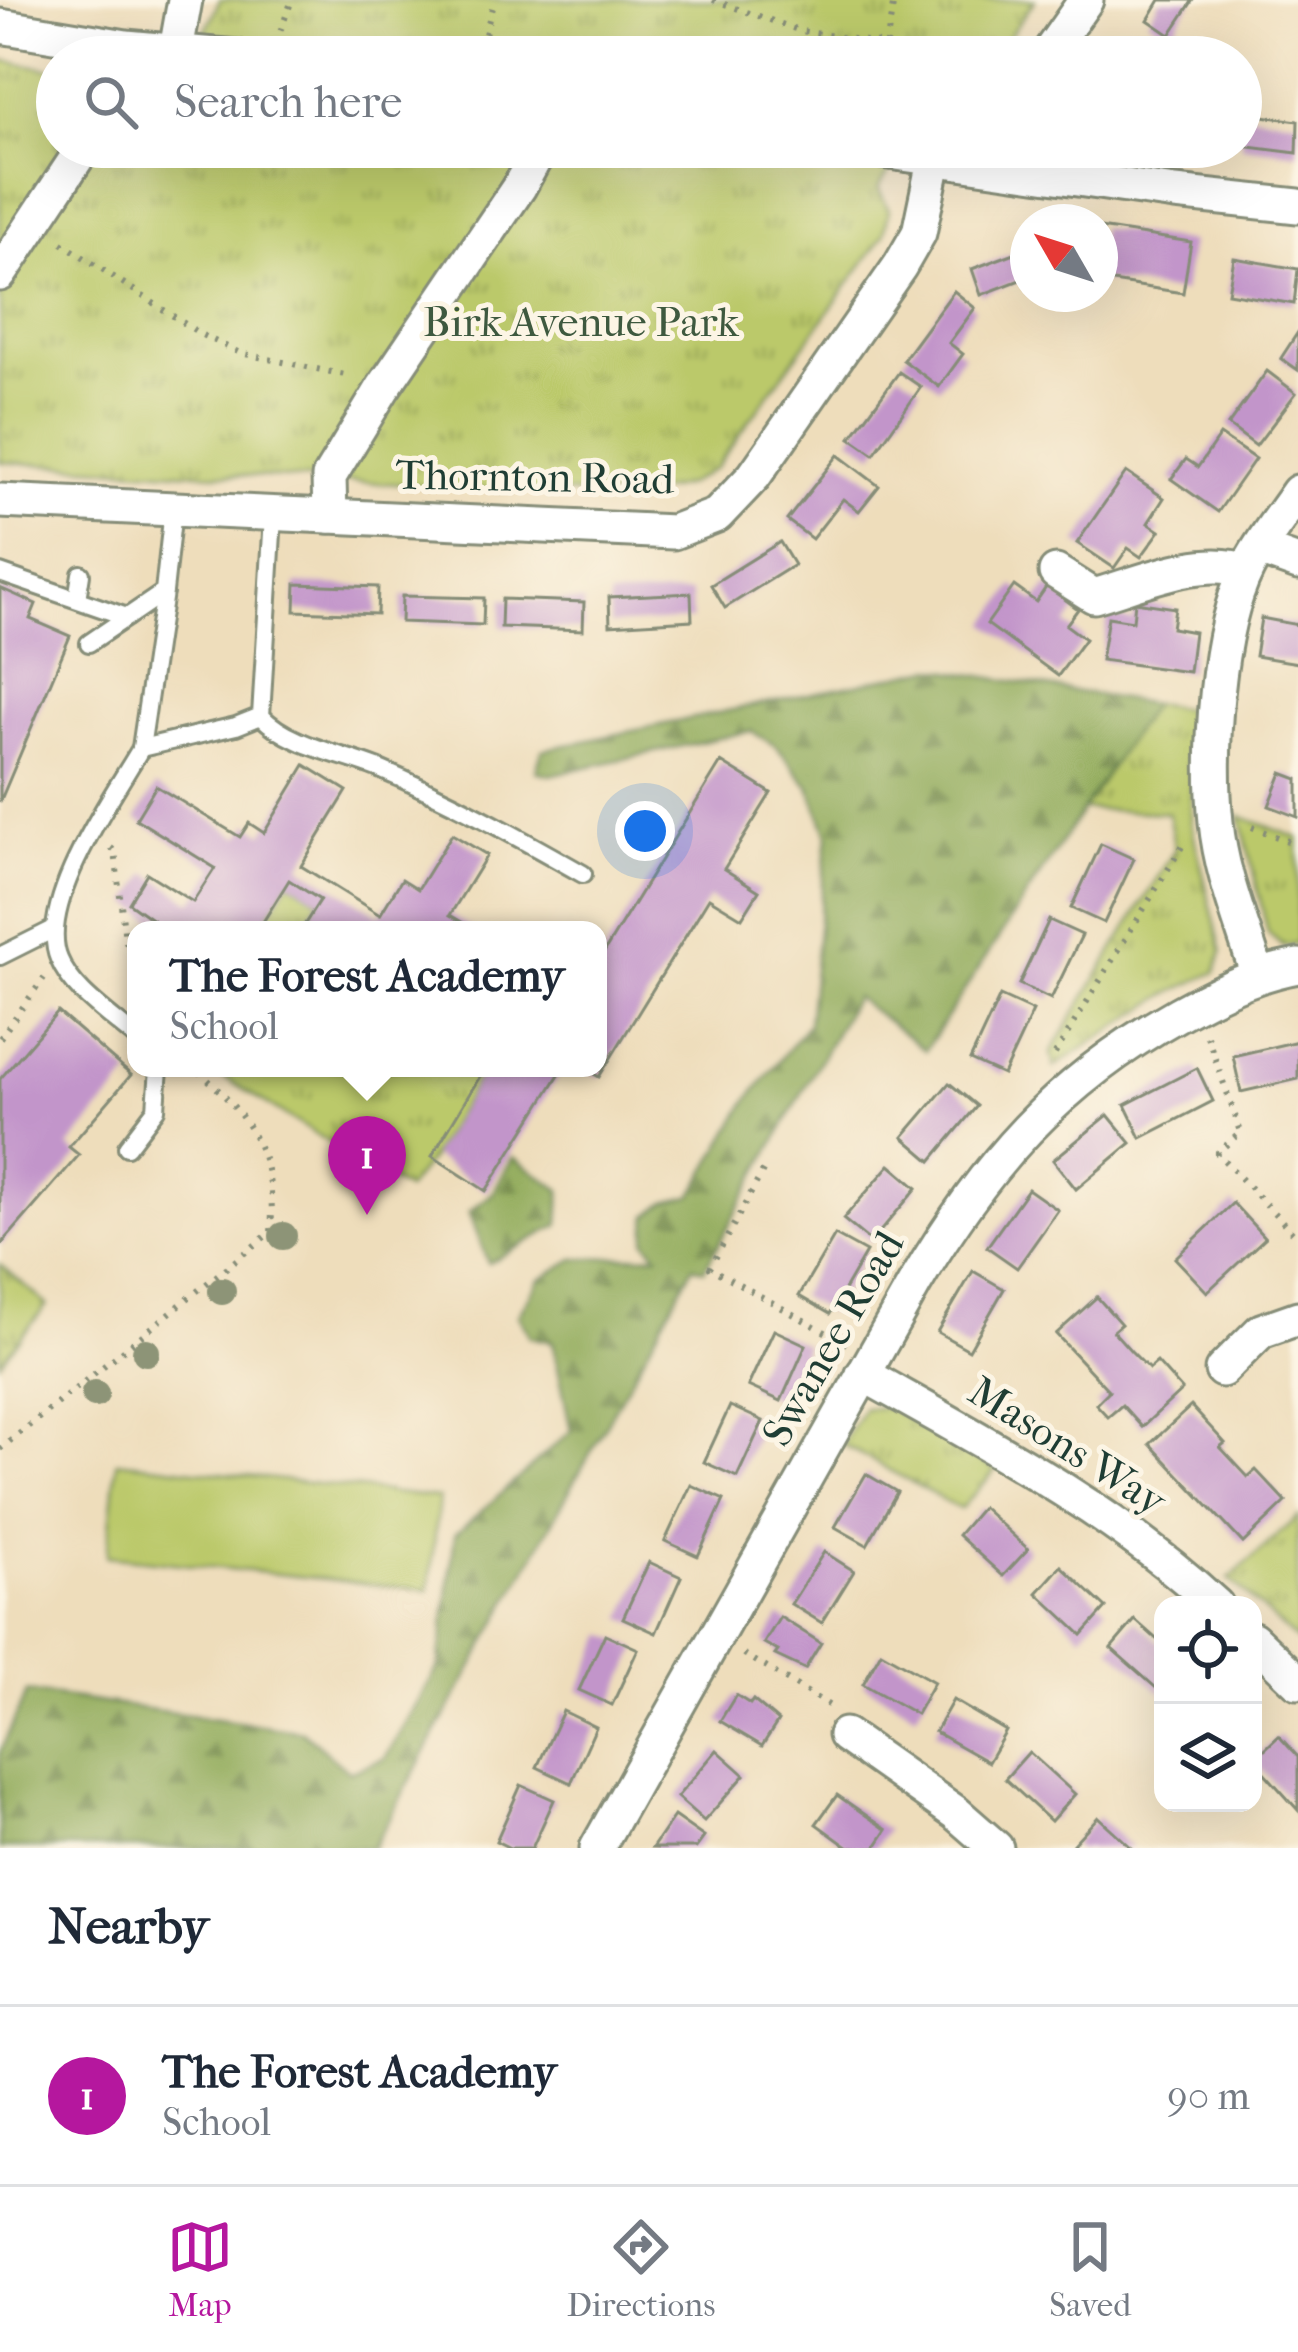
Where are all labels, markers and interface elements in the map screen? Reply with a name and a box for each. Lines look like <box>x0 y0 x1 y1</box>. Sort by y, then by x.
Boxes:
search box <box>36 36 1262 168</box>
icon: search <box>78 69 144 135</box>
text: Search here <box>174 76 402 129</box>
north arrow <box>1010 204 1118 312</box>
park label: Birk Avenue Park <box>423 298 739 347</box>
street label: Thornton Road <box>395 451 676 504</box>
your location <box>615 801 675 861</box>
popup <box>127 921 607 1077</box>
text: The Forest Academy <box>170 950 564 1003</box>
text: School <box>170 1003 279 1049</box>
pin: 1 <box>328 1116 406 1215</box>
street label: Swanee Road <box>752 1222 915 1455</box>
street label: Masons Way <box>960 1366 1176 1527</box>
map controls <box>1154 1596 1262 1812</box>
button: locate <box>1154 1596 1262 1704</box>
button: layers <box>1154 1704 1262 1812</box>
text: Nearby <box>48 1896 209 1956</box>
text: The Forest Academy <box>162 2046 557 2099</box>
text: 1 <box>80 2073 94 2119</box>
text: 90 m <box>1167 2073 1250 2119</box>
text: School <box>162 2099 271 2145</box>
tab: Map <box>167 2214 233 2325</box>
tab: Directions <box>567 2214 715 2325</box>
tab: Saved <box>1049 2214 1131 2325</box>

